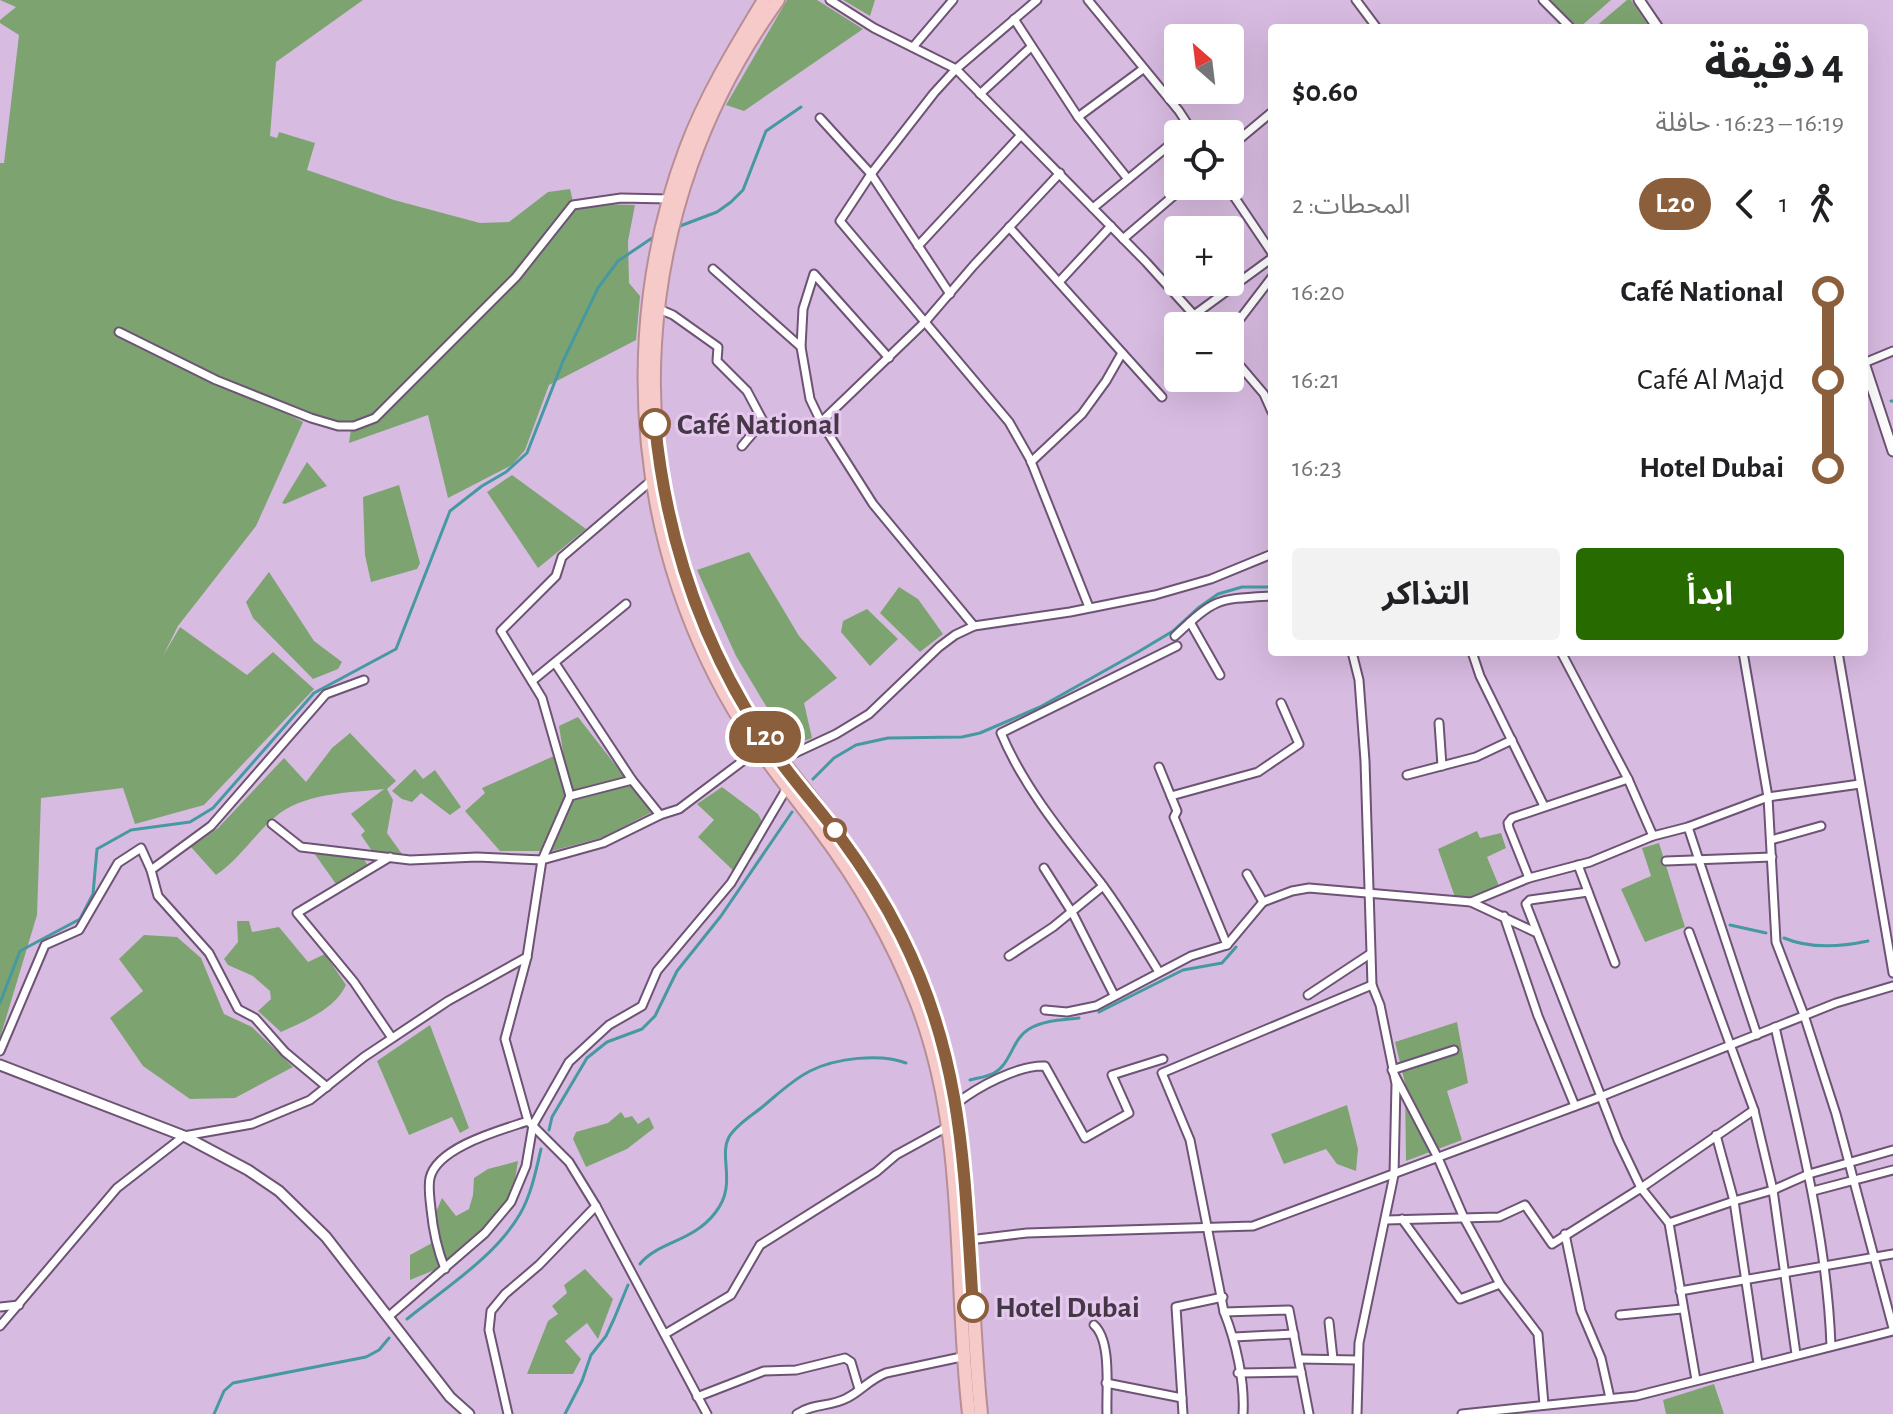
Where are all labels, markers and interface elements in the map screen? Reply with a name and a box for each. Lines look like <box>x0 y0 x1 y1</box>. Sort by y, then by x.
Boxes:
north arrow <box>1164 24 1244 104</box>
map controls <box>1164 24 1244 392</box>
text: 4 دقيقة <box>1705 43 1844 87</box>
text: $0.60 <box>1292 77 1358 107</box>
text: 16:19 – 16:23 · حافلة <box>1656 110 1844 136</box>
button: locate <box>1164 120 1244 200</box>
icon: back <box>1723 182 1767 226</box>
icon: walk <box>1800 182 1844 226</box>
text: L20 <box>1655 190 1695 218</box>
text: 1 <box>1779 191 1788 217</box>
text: المحطات: 2 <box>1292 192 1410 218</box>
button: + <box>1164 216 1244 296</box>
text: Café National <box>1621 277 1784 307</box>
text: 16:20 <box>1292 279 1345 305</box>
button: − <box>1164 312 1244 392</box>
text: Café Al Majd <box>1637 365 1784 395</box>
text: 16:21 <box>1292 367 1340 393</box>
marker: Café National <box>640 409 670 439</box>
place label: Café National <box>677 410 841 440</box>
text: Hotel Dubai <box>1639 453 1784 483</box>
text: 16:23 <box>1292 455 1342 481</box>
button: التذاكر <box>1292 548 1560 640</box>
button: ابدأ <box>1576 548 1844 640</box>
line badge: L20 <box>719 711 811 763</box>
text: L20 <box>745 723 785 751</box>
unlabelled marker <box>824 819 846 841</box>
marker: Hotel Dubai <box>958 1292 988 1322</box>
place label: Hotel Dubai <box>995 1293 1140 1323</box>

